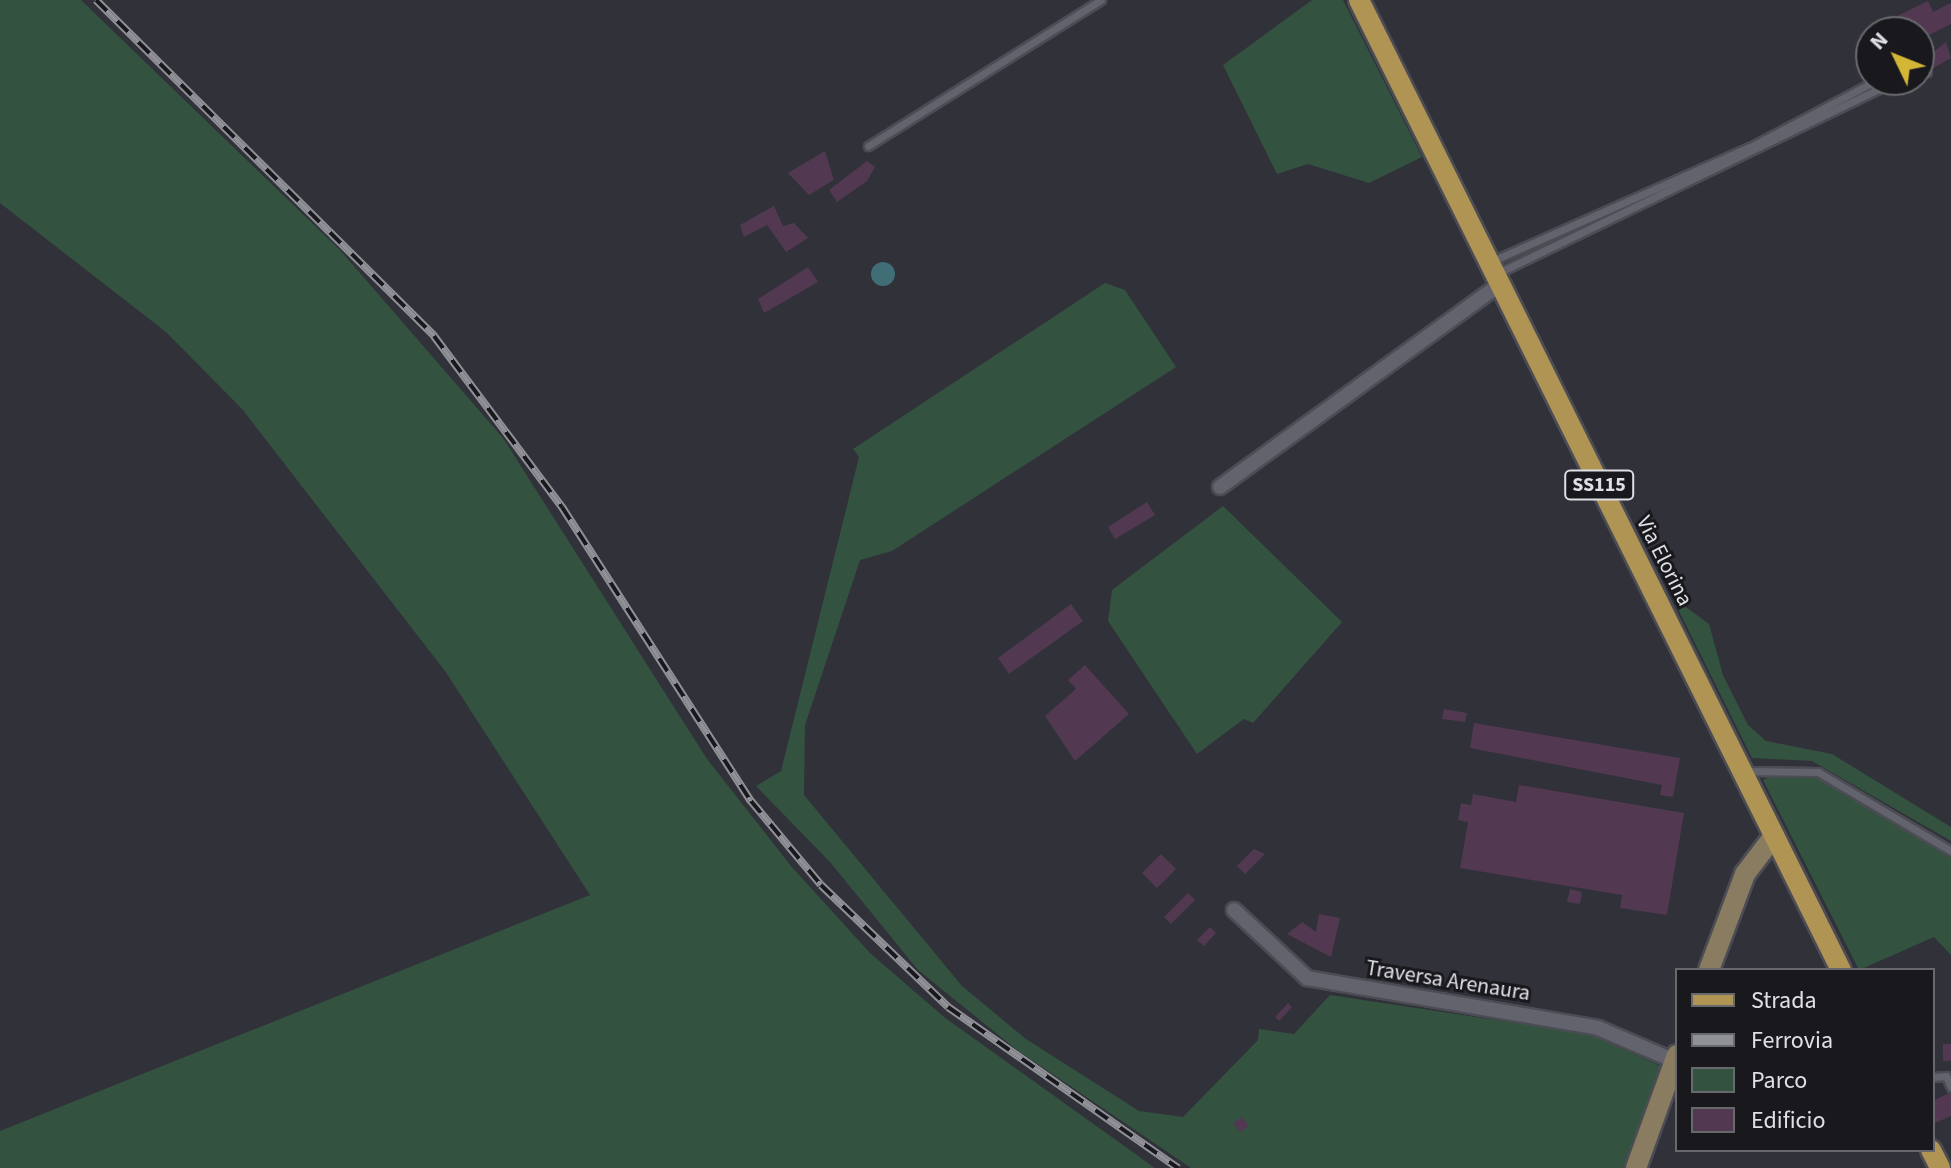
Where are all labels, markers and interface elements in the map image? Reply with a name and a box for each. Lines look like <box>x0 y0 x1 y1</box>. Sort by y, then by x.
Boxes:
north arrow <box>1855 16 1935 96</box>
text: N <box>1862 25 1896 57</box>
road number: SS115 <box>1563 469 1635 501</box>
street label: Via Elorina <box>1630 512 1698 610</box>
street label: Traversa Arenaura <box>1364 955 1532 1007</box>
legend <box>1675 968 1935 1152</box>
text: Strada <box>1751 983 1817 1018</box>
text: Ferrovia <box>1751 1023 1833 1058</box>
text: Parco <box>1751 1063 1807 1098</box>
text: Edificio <box>1751 1103 1825 1138</box>

